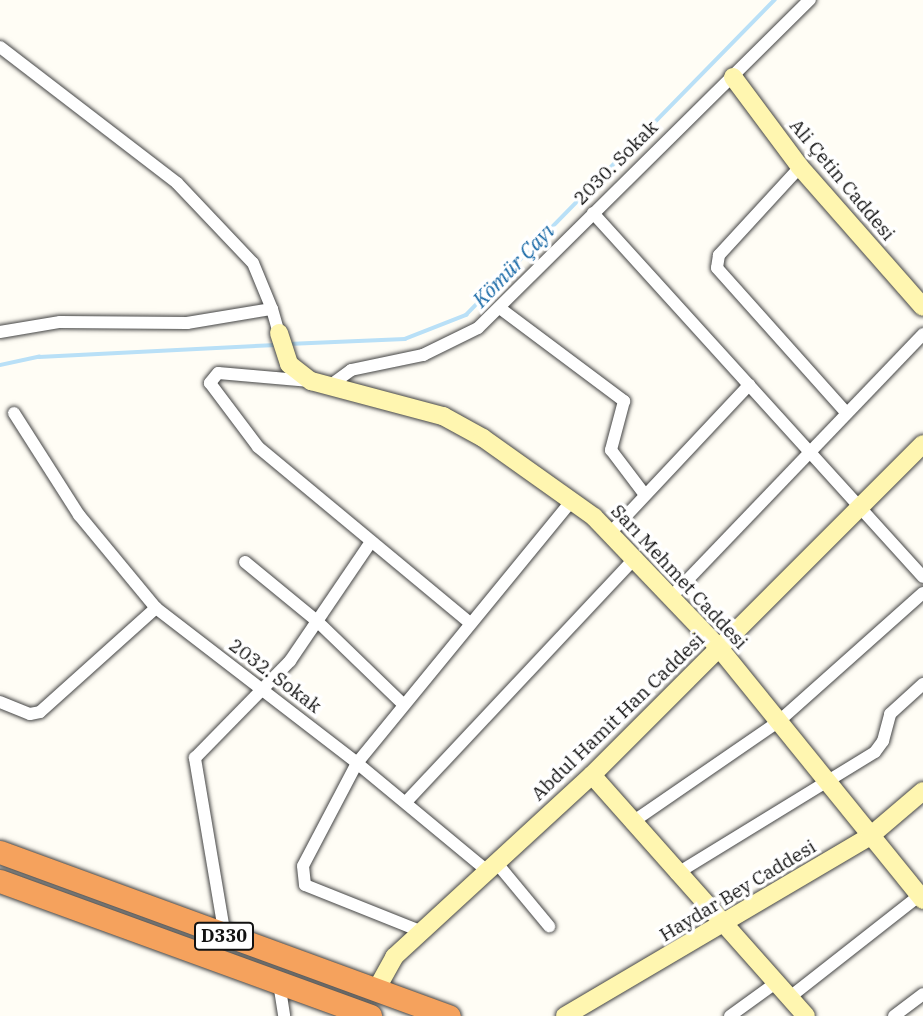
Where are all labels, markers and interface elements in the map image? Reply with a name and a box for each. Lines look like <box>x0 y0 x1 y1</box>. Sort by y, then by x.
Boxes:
street label: Ali Çetin Caddesi <box>785 115 899 245</box>
street label: 2030. Sokak <box>569 116 663 210</box>
water label: Kömür Çayı <box>467 218 559 312</box>
street label: Sarı Mehmet Caddesi <box>606 500 752 654</box>
street label: Abdul Hamit Han Caddesi <box>527 628 709 806</box>
street label: 2032. Sokak <box>224 634 326 718</box>
street label: Haydar Bey Caddesi <box>656 835 820 947</box>
road number: D330 <box>192 922 256 951</box>

